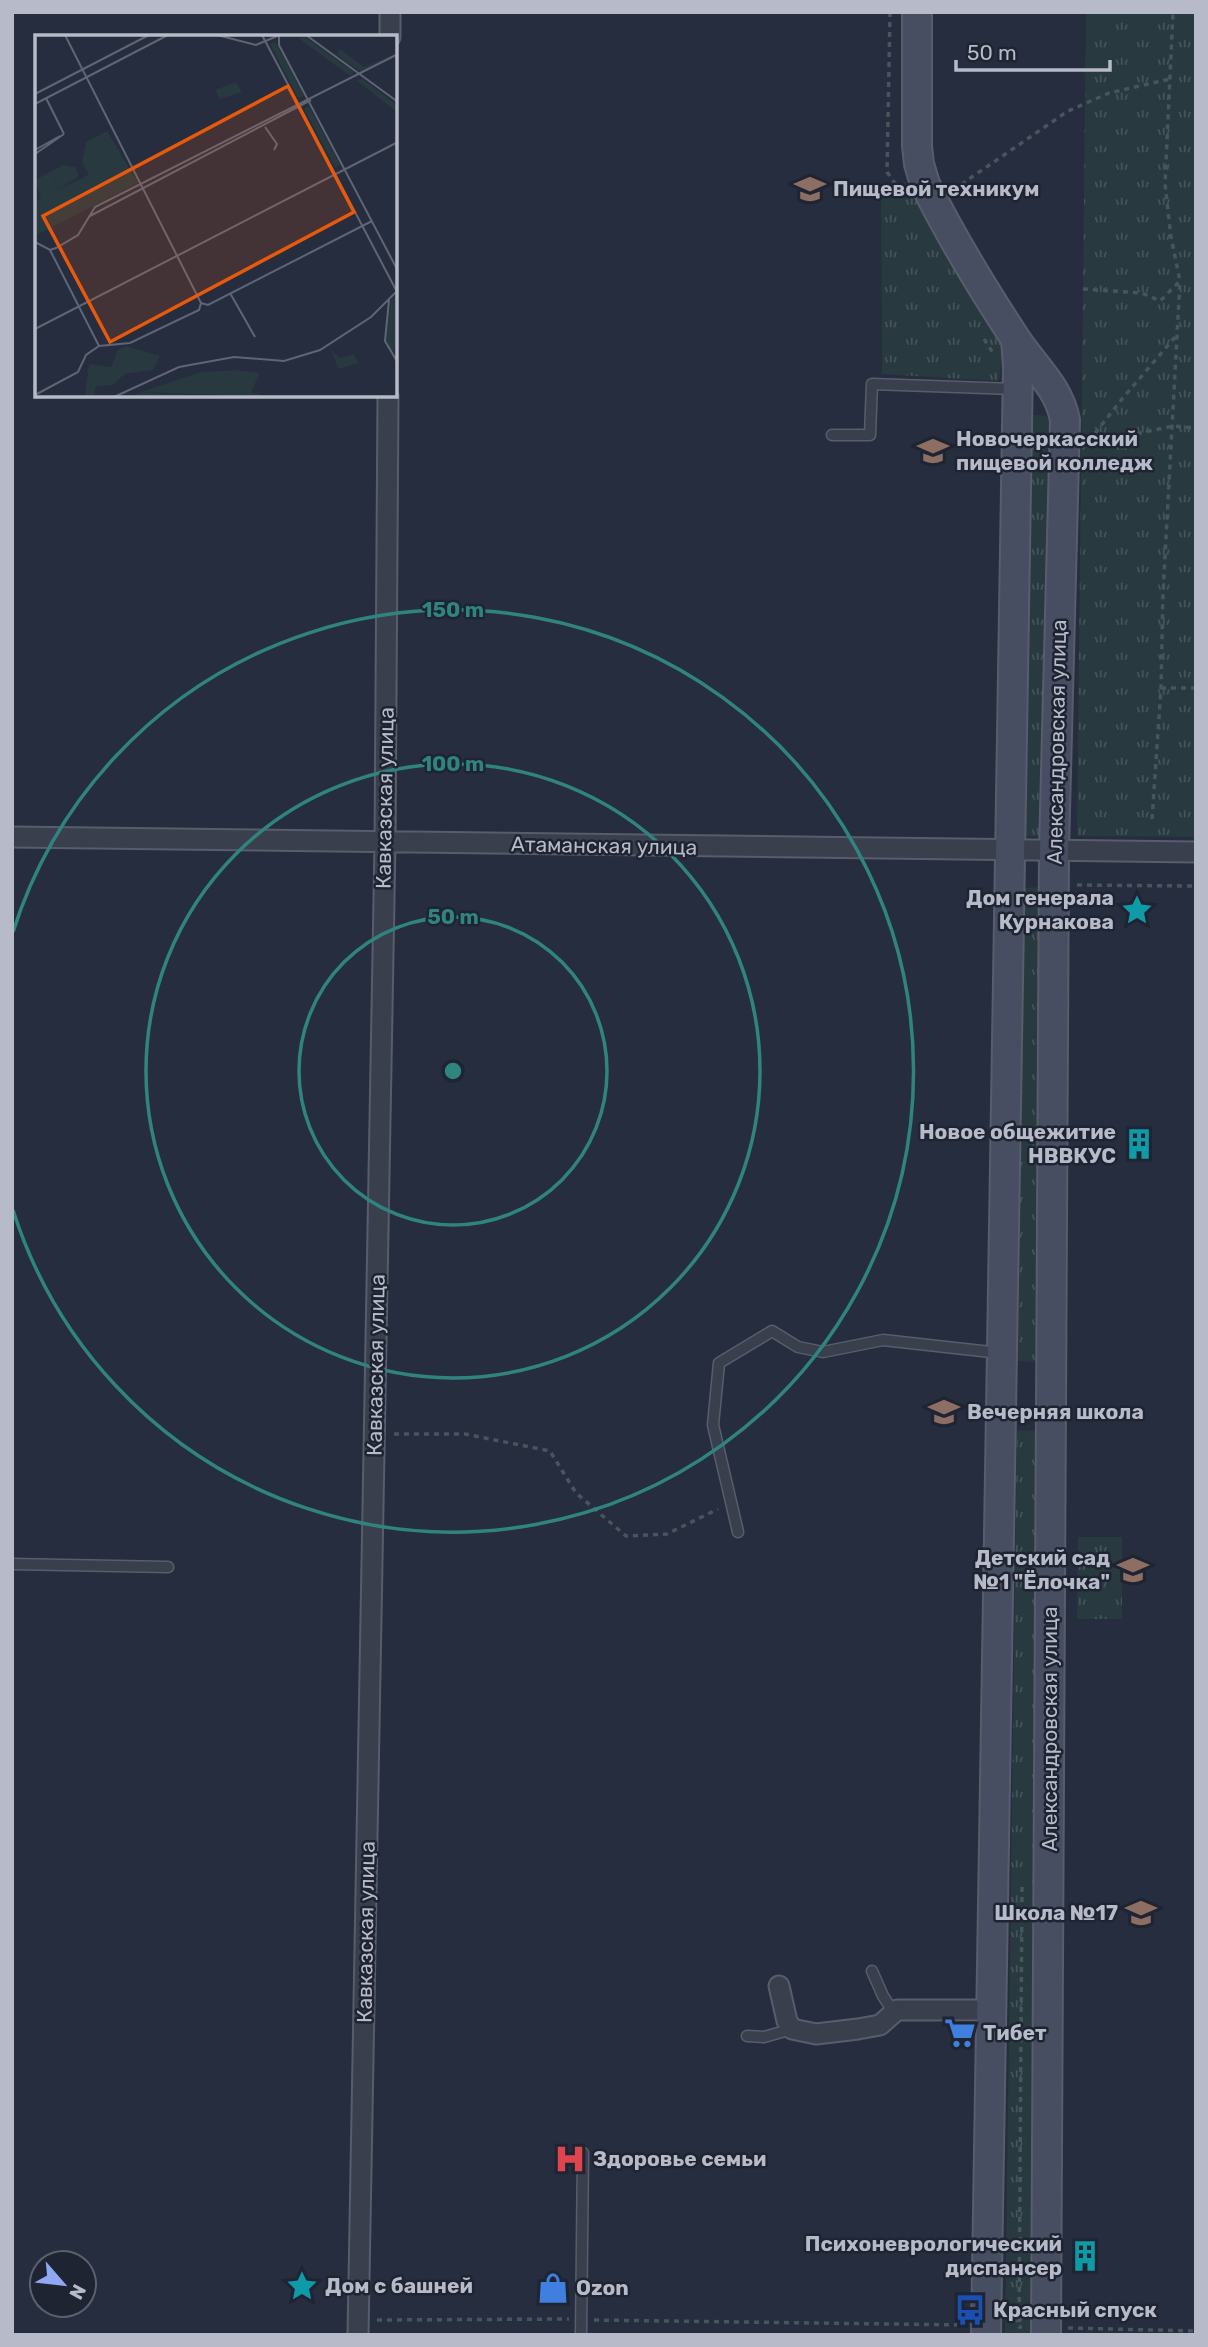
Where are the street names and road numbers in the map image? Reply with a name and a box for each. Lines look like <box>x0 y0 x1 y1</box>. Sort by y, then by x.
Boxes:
street label: Александровская улица <box>1042 619 1071 865</box>
street label: Кавказская улица <box>370 707 399 889</box>
street label: Атаманская улица <box>511 831 697 860</box>
street label: Кавказская улица <box>361 1274 390 1456</box>
street label: Александровская улица <box>1037 1606 1062 1852</box>
street label: Кавказская улица <box>351 1841 380 2023</box>

